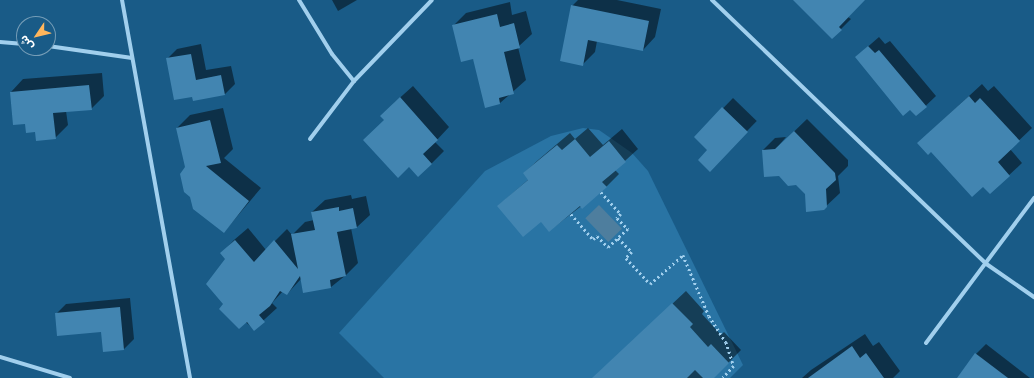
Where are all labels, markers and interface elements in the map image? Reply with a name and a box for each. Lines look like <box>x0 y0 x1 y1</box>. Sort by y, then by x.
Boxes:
north arrow <box>16 16 56 56</box>
text: ش <box>17 33 36 53</box>

